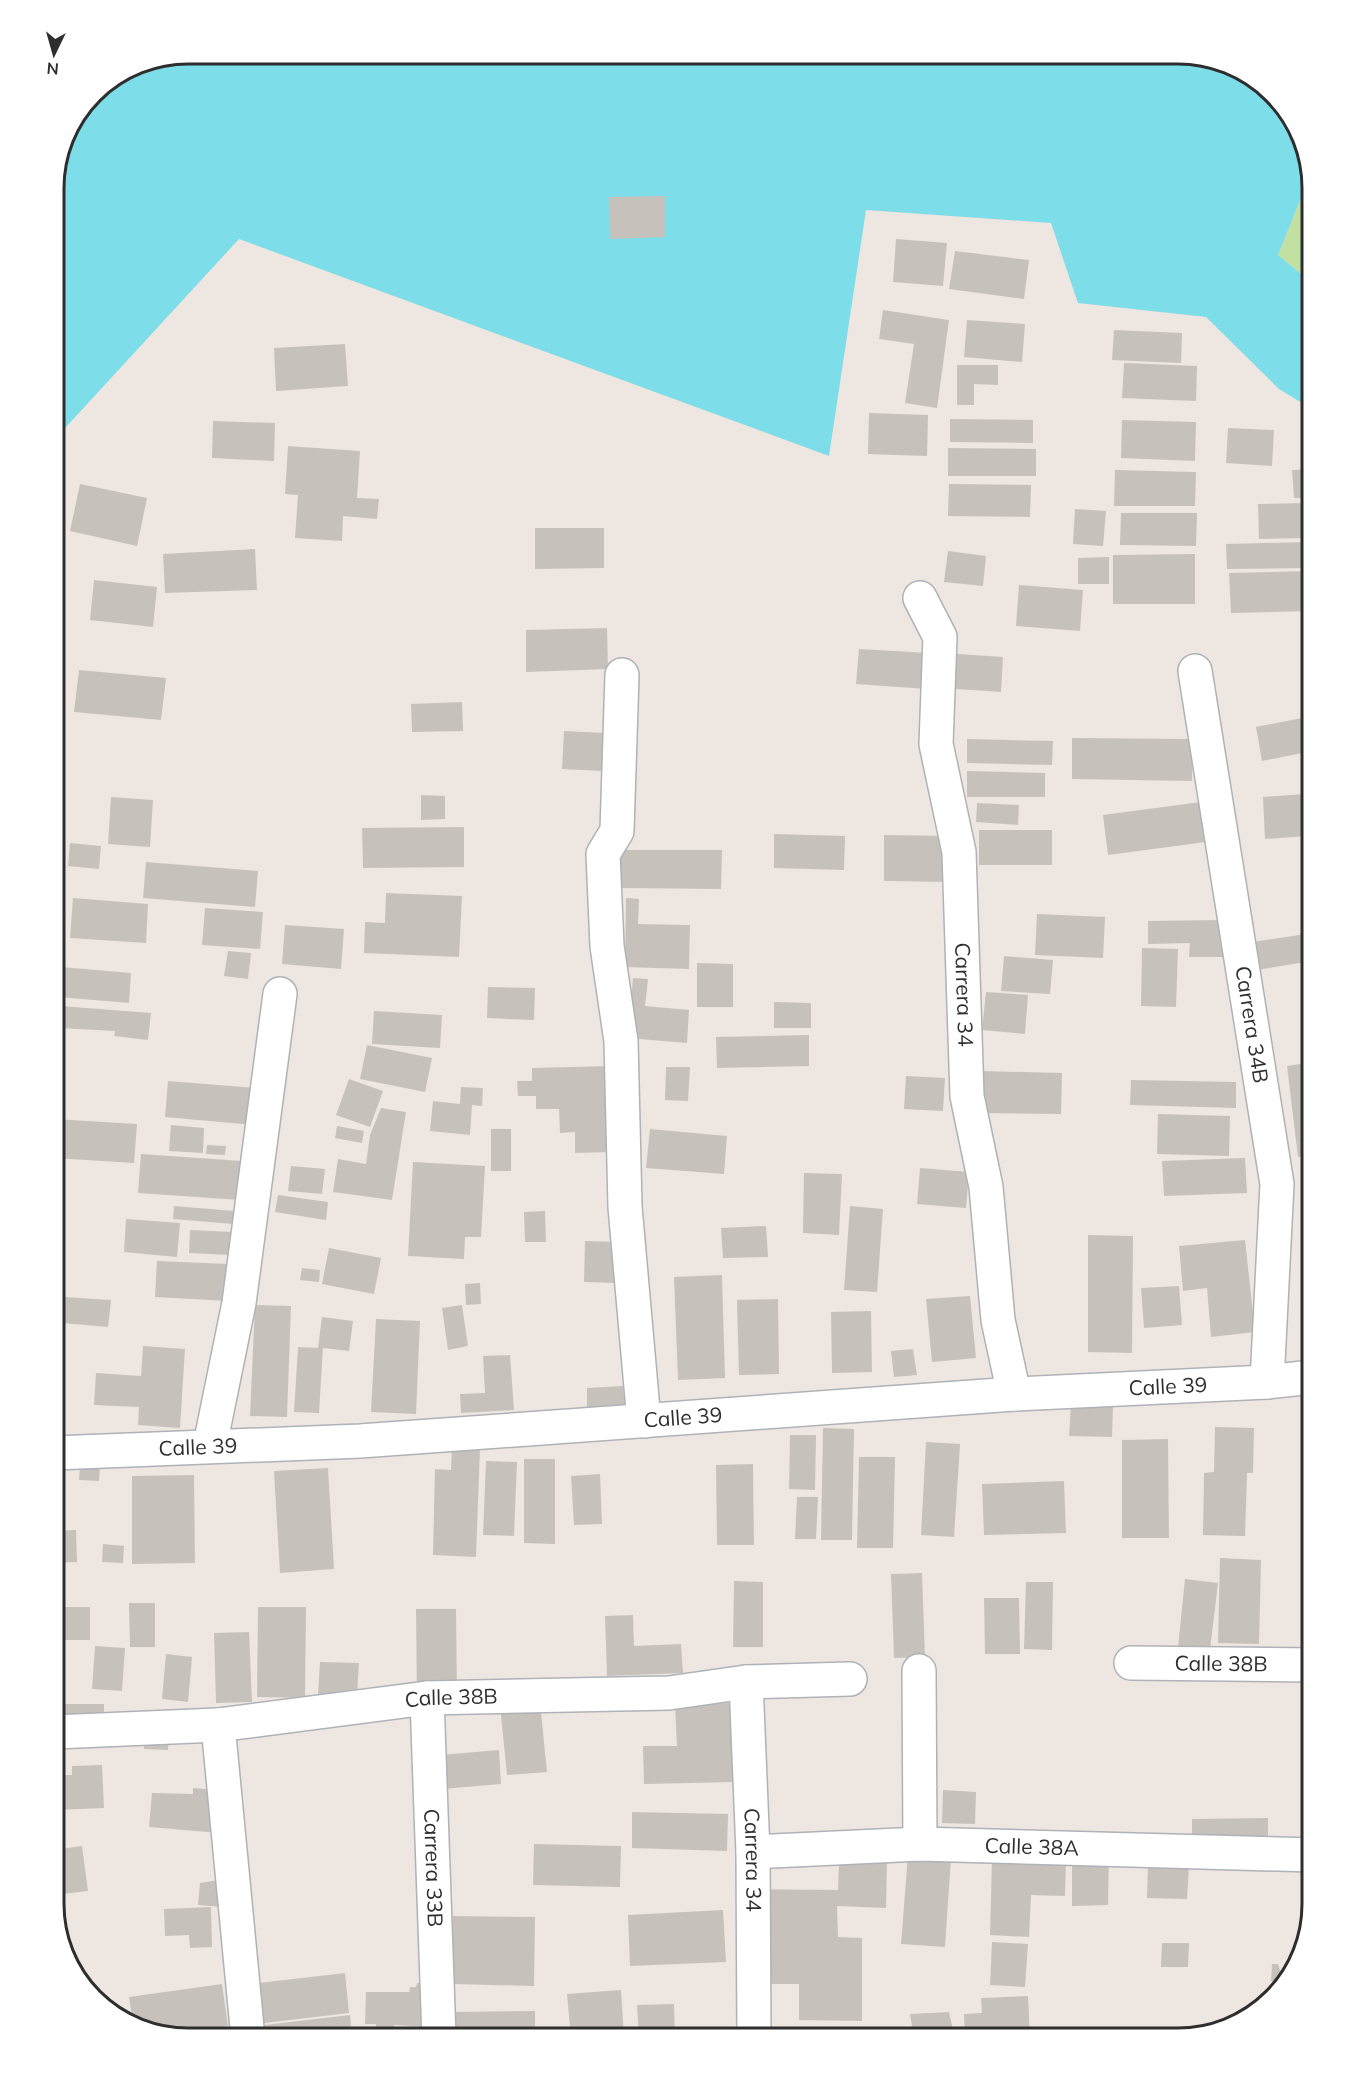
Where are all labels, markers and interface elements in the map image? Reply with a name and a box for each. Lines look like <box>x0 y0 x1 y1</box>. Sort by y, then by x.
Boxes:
north arrow <box>24 24 84 84</box>
text: N <box>46 58 60 79</box>
street label: Carrera 34 <box>950 942 979 1047</box>
street label: Carrera 34B <box>1230 964 1275 1085</box>
street label: Calle 39 <box>1128 1371 1208 1401</box>
street label: Calle 39 <box>643 1401 723 1433</box>
street label: Calle 39 <box>158 1432 238 1461</box>
street label: Calle 38B <box>1174 1649 1268 1677</box>
street label: Calle 38B <box>403 1683 498 1713</box>
street label: Carrera 34 <box>739 1807 767 1912</box>
street label: Carrera 33B <box>419 1808 449 1927</box>
street label: Calle 38A <box>984 1832 1080 1860</box>

